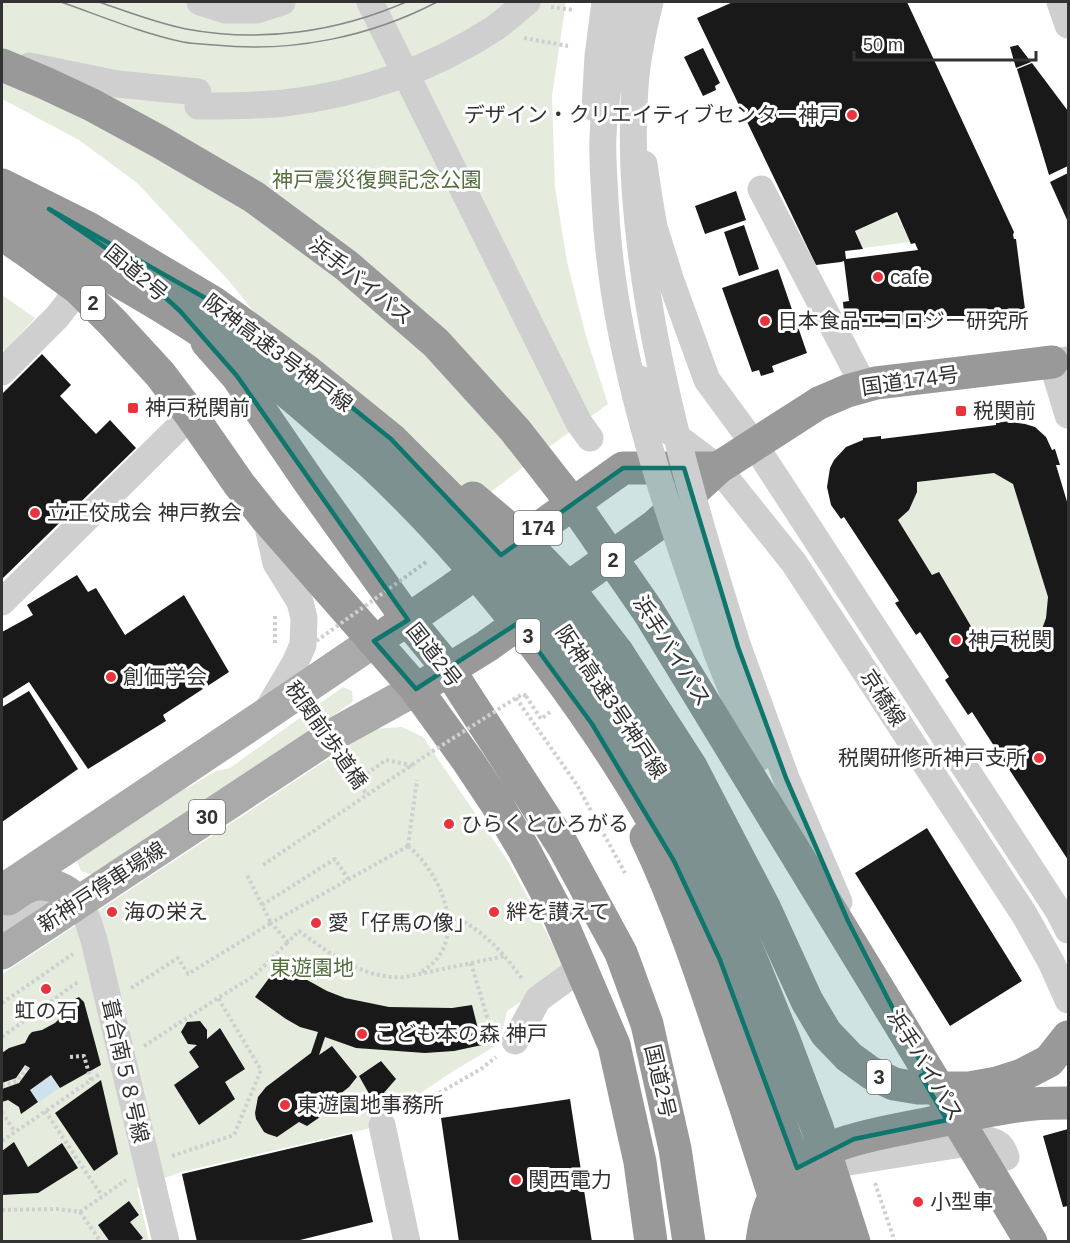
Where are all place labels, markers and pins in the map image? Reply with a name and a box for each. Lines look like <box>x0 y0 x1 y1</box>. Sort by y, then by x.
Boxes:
place label: デザイン・クリエイティブセンター神戸 <box>464 103 840 126</box>
marker: デザイン・クリエイティブセンター神戸 <box>845 108 859 122</box>
place label: cafe <box>890 265 930 288</box>
marker: cafe <box>871 270 885 284</box>
place label: 日本食品エコロジー研究所 <box>777 309 1029 332</box>
marker: 日本食品エコロジー研究所 <box>758 314 772 328</box>
place label: 神戸税関前 <box>145 396 250 419</box>
place label: 税関前 <box>973 399 1036 422</box>
marker: 神戸税関前 <box>126 401 140 415</box>
marker: 税関前 <box>954 404 968 418</box>
place label: 立正佼成会 神戸教会 <box>47 501 242 524</box>
marker: 立正佼成会 神戸教会 <box>28 506 42 520</box>
place label: 神戸税関 <box>968 628 1052 651</box>
marker: 神戸税関 <box>949 633 963 647</box>
place label: 創価学会 <box>123 665 207 688</box>
marker: 創価学会 <box>104 670 118 684</box>
place label: 税関研修所神戸支所 <box>838 746 1027 769</box>
marker: 税関研修所神戸支所 <box>1032 751 1046 765</box>
place label: ひらくとひろがる <box>461 812 629 835</box>
marker: ひらくとひろがる <box>442 817 456 831</box>
place label: 海の栄え <box>124 900 208 923</box>
place label: 絆を讃えて <box>506 900 610 923</box>
marker: 海の栄え <box>105 905 119 919</box>
marker: 絆を讃えて <box>487 905 501 919</box>
place label: 愛「仔馬の像」 <box>328 911 475 934</box>
marker: 愛「仔馬の像」 <box>309 916 323 930</box>
marker: 虹の石 <box>39 982 53 996</box>
place label: 虹の石 <box>15 999 78 1022</box>
place label: こども本の森 神戸 <box>374 1022 548 1045</box>
marker: こども本の森 神戸 <box>355 1027 369 1041</box>
place label: 東遊園地事務所 <box>297 1093 444 1116</box>
marker: 東遊園地事務所 <box>278 1098 292 1112</box>
place label: 関西電力 <box>528 1168 612 1191</box>
marker: 関西電力 <box>509 1173 523 1187</box>
place label: 小型車 <box>930 1190 993 1213</box>
marker: 小型車 <box>911 1195 925 1209</box>

